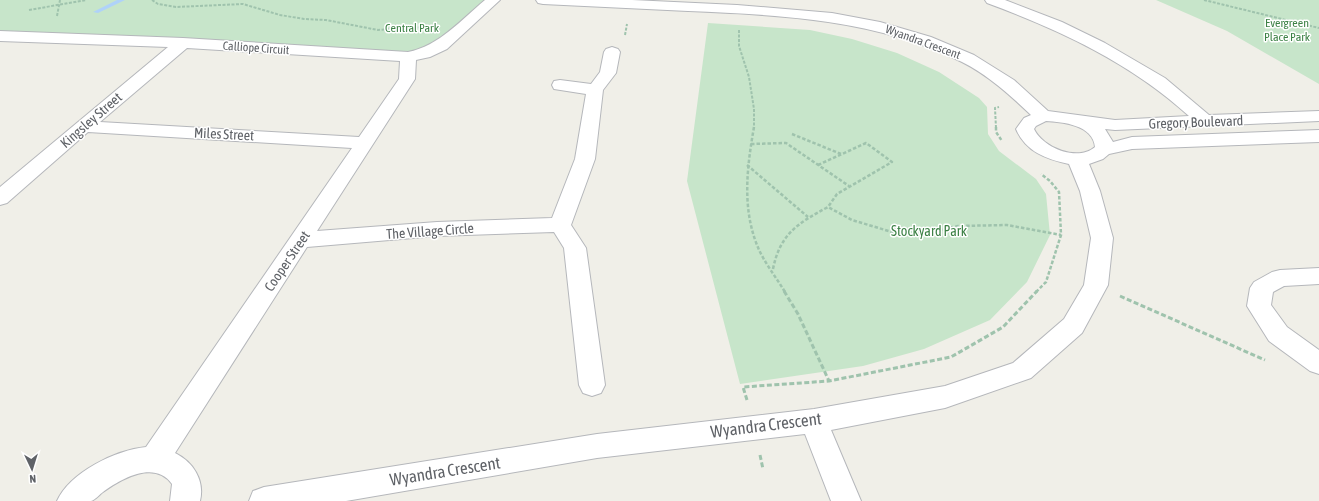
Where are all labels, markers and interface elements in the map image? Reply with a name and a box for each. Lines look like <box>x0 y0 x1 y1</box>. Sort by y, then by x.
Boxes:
park label: Evergreen Place Park <box>1264 16 1311 44</box>
park label: Central Park <box>385 21 440 35</box>
street label: Wyandra Crescent <box>884 22 963 62</box>
street label: Calliope Circuit <box>222 39 290 57</box>
street label: Kingsley Street <box>57 89 125 151</box>
street label: Gregory Boulevard <box>1148 112 1244 132</box>
street label: Miles Street <box>194 124 254 144</box>
street label: The Village Circle <box>386 220 474 242</box>
park label: Stockyard Park <box>891 223 967 239</box>
street label: Cooper Street <box>261 228 313 294</box>
street label: Wyandra Crescent <box>709 408 823 442</box>
north arrow <box>12 449 52 489</box>
street label: Wyandra Crescent <box>388 452 502 490</box>
text: N <box>29 473 36 485</box>

